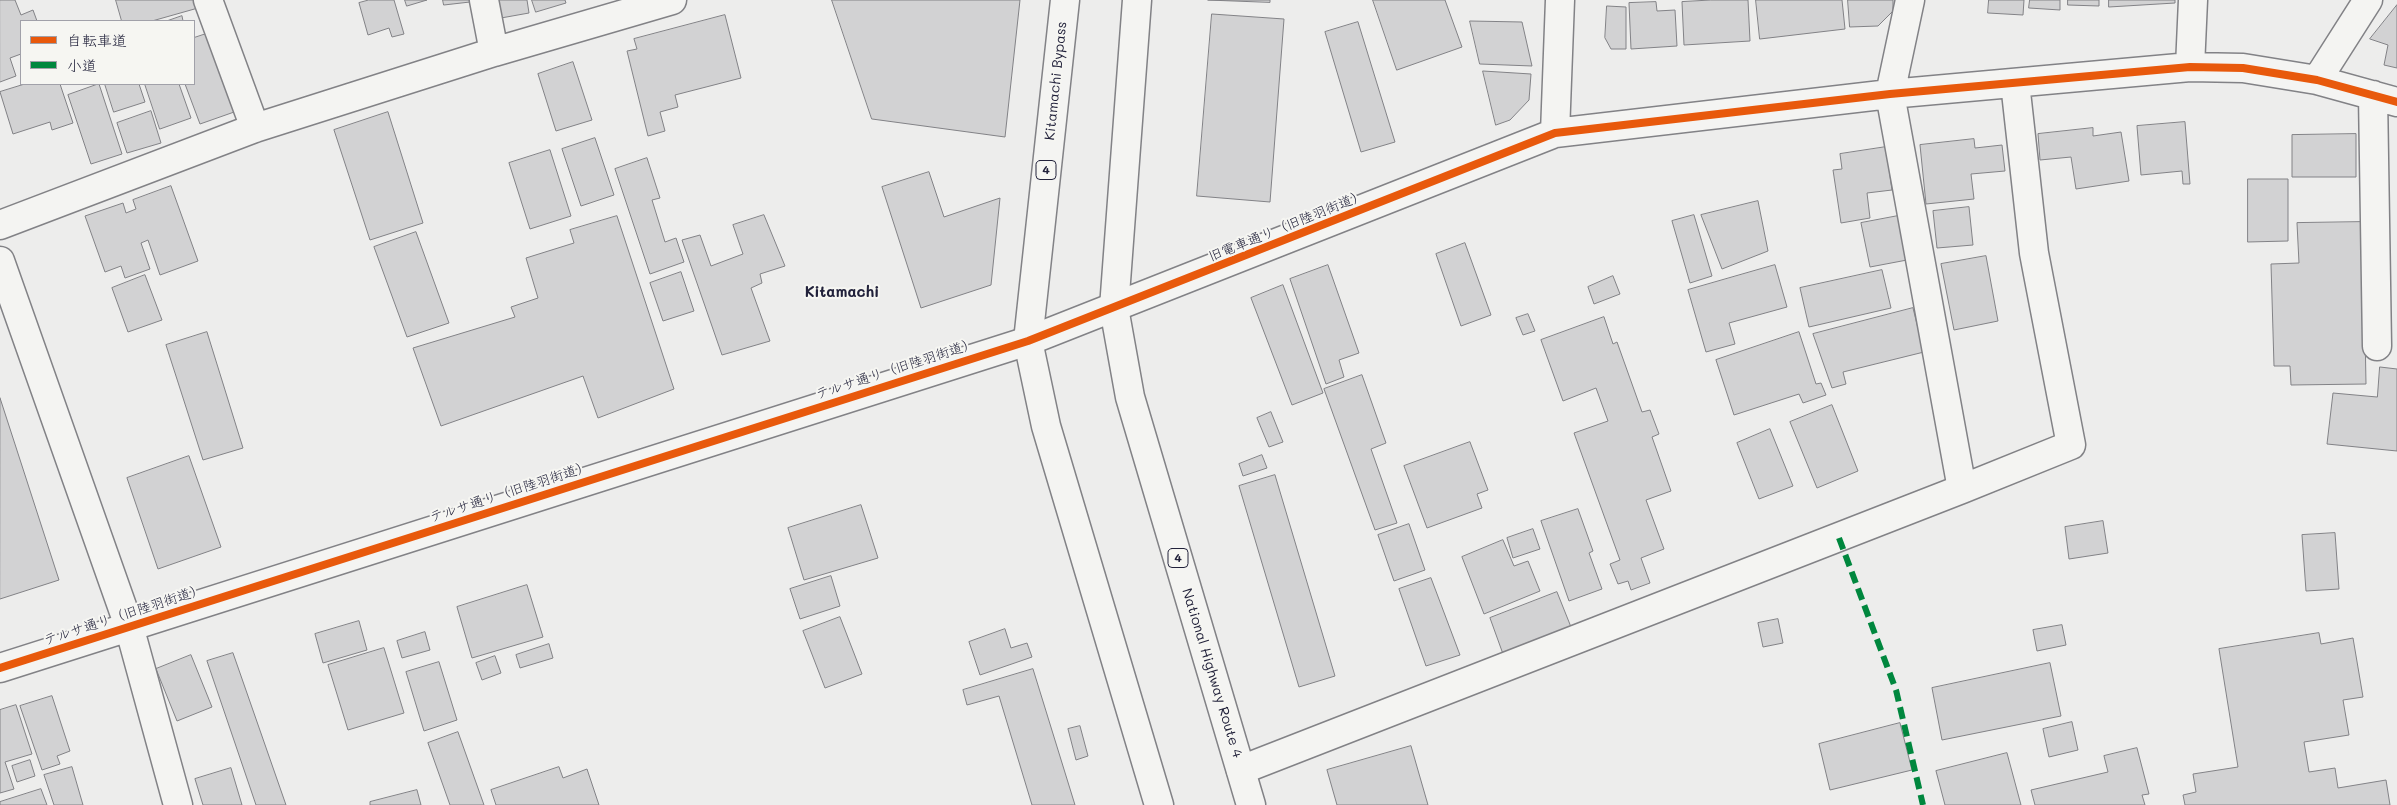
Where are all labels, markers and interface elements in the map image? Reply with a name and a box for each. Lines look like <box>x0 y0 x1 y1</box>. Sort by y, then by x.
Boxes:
legend <box>20 20 195 85</box>
street label: Kitamachi Bypass <box>1041 21 1071 141</box>
text: 自転車道 <box>67 30 127 50</box>
text: 小道 <box>67 55 97 75</box>
road number: 4 <box>1036 160 1056 180</box>
street label: 旧電車通り（旧陸羽街道） <box>1206 187 1368 265</box>
district label: Kitamachi <box>805 283 879 301</box>
street label: テルサ通り（旧陸羽街道） <box>814 335 978 403</box>
street label: テルサ通り（旧陸羽街道） <box>428 458 592 526</box>
road number: 4 <box>1168 548 1188 568</box>
street label: テルサ通り（旧陸羽街道） <box>42 581 206 649</box>
street label: National Highway Route 4 <box>1178 586 1246 760</box>

